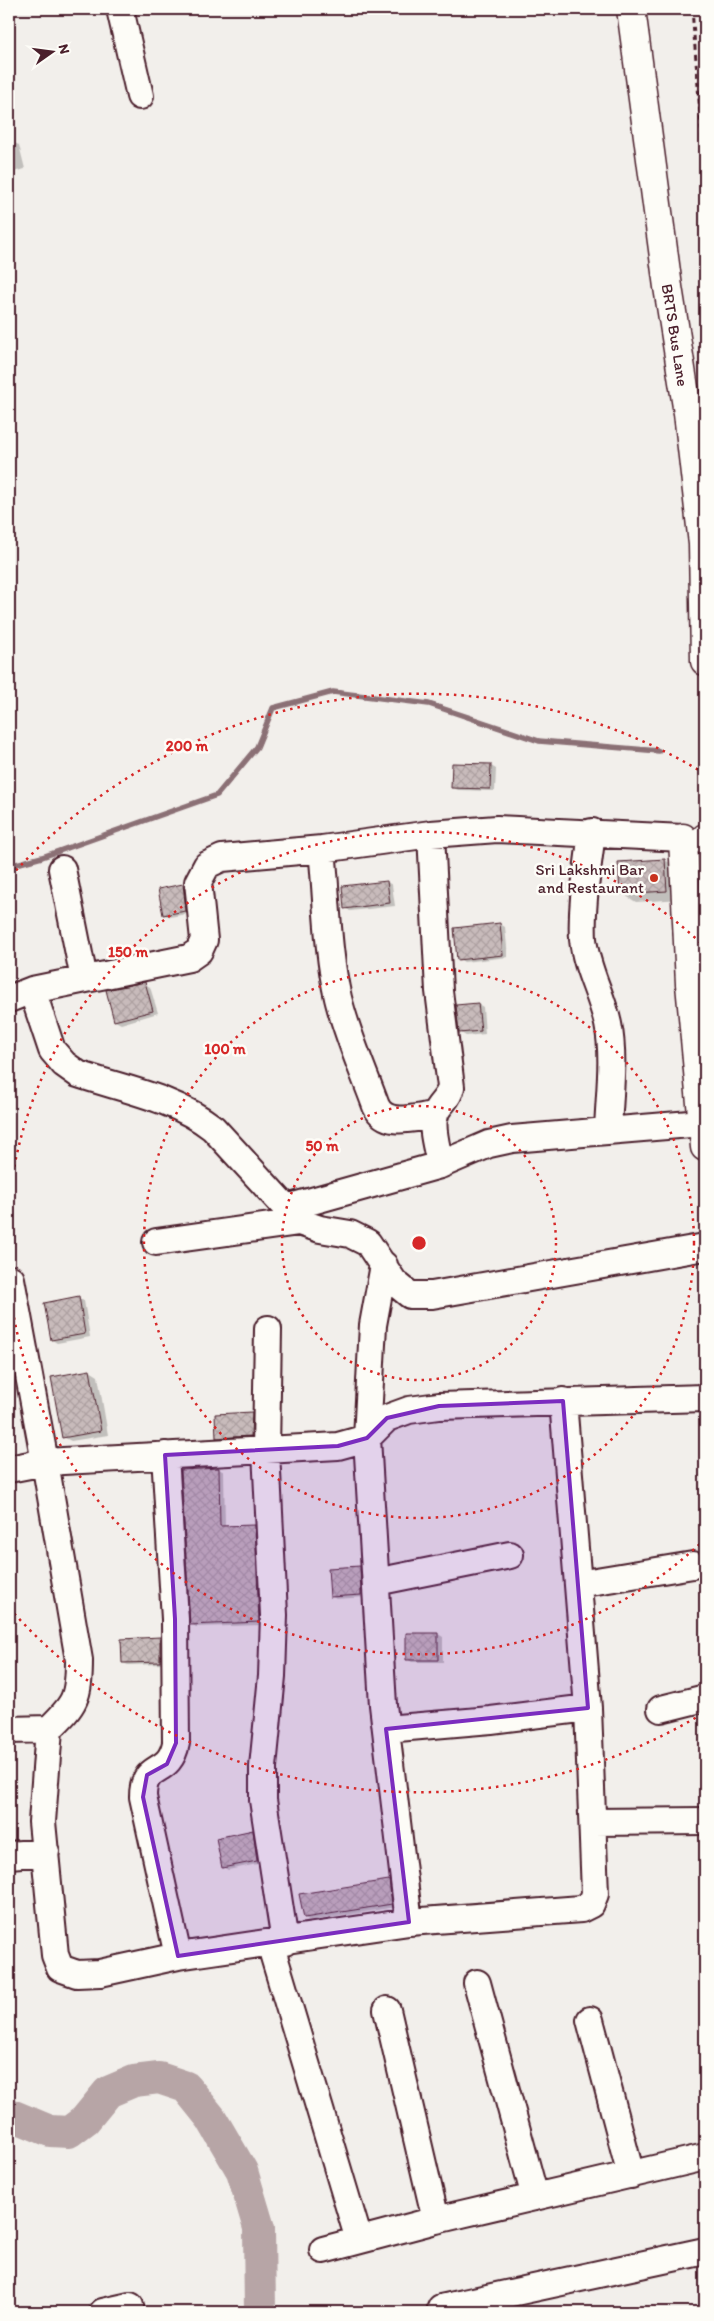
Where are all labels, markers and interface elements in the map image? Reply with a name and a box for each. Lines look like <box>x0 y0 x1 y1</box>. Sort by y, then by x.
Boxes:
north arrow <box>28 28 78 78</box>
text: N <box>55 42 74 56</box>
street label: BRTS Bus Lane <box>658 282 693 388</box>
text: 200 m <box>166 737 209 755</box>
place label: Sri Lakshmi Bar and Restaurant <box>535 860 645 897</box>
marker: Sri Lakshmi Bar and Restaurant <box>648 872 660 884</box>
text: 150 m <box>108 943 148 961</box>
text: 100 m <box>204 1040 246 1058</box>
text: 50 m <box>305 1137 339 1155</box>
centre of rings <box>410 1234 428 1252</box>

